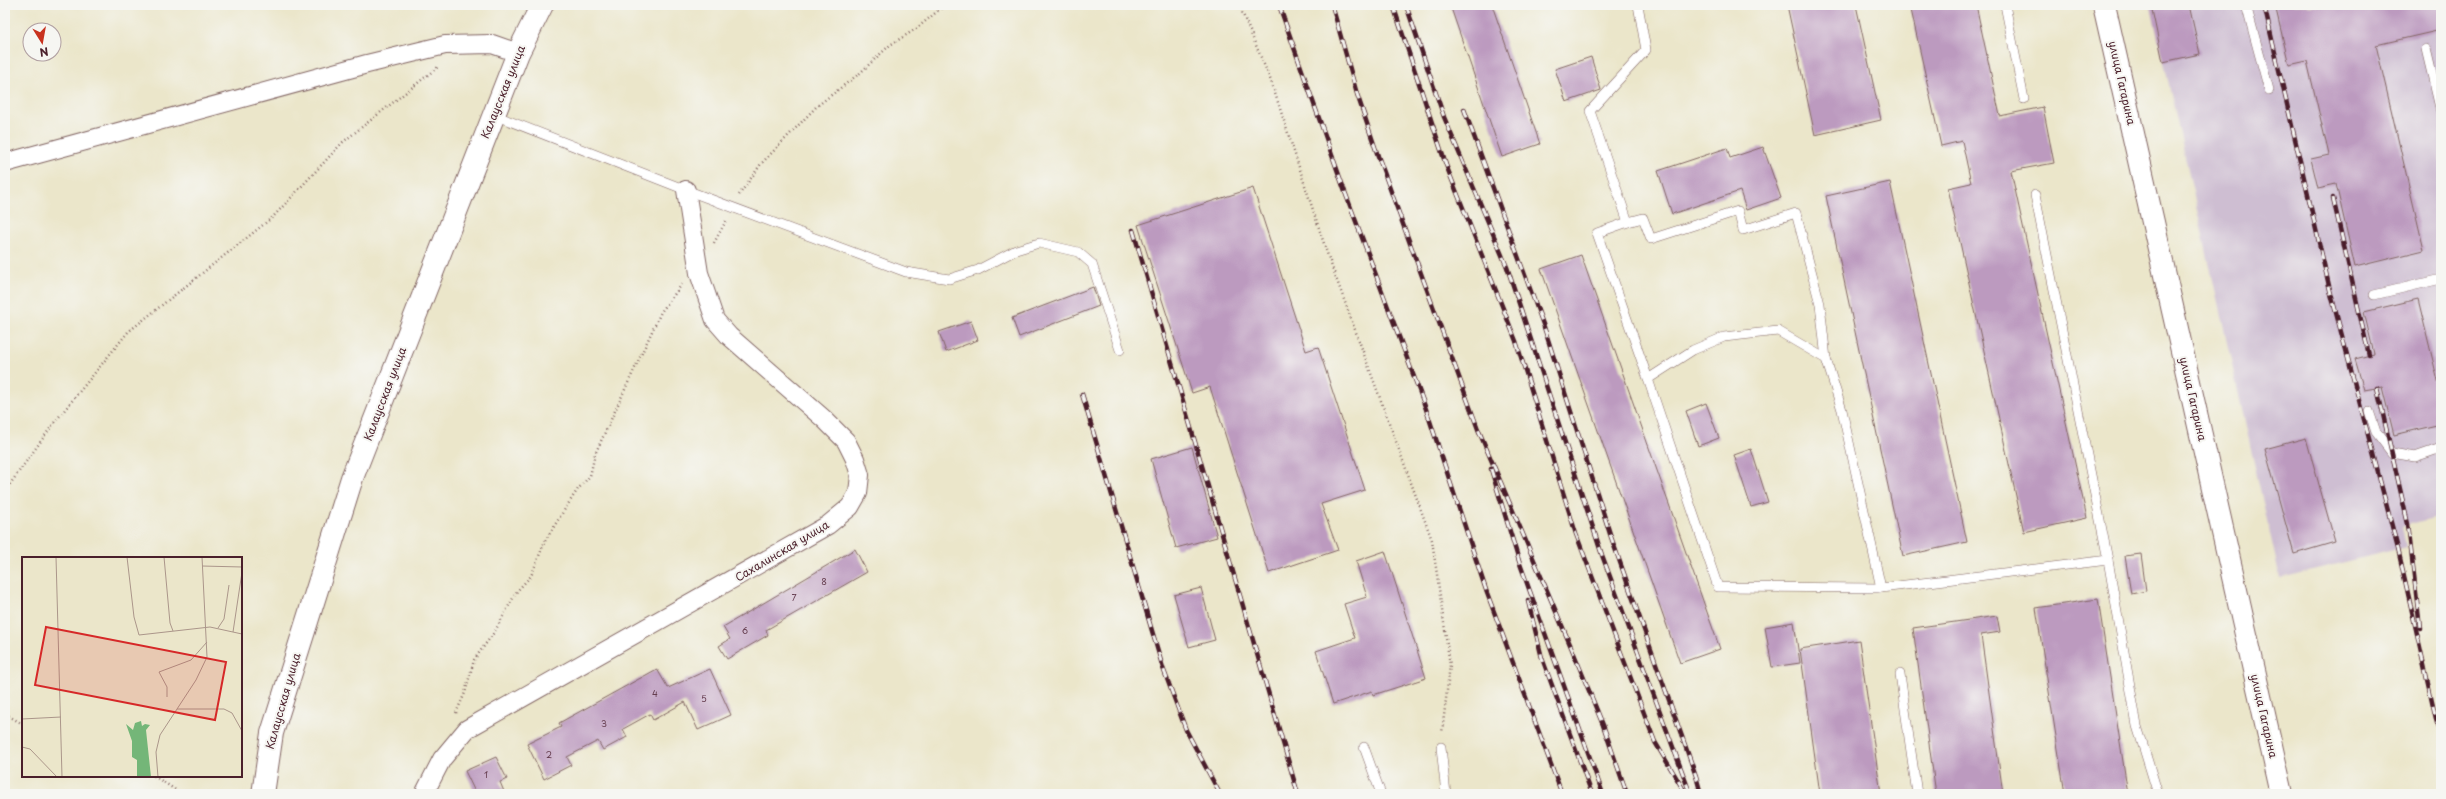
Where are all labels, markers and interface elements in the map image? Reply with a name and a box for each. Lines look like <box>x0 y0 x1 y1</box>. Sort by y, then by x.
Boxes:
north arrow <box>22 22 62 62</box>
street label: улица Гагарина <box>2105 39 2140 127</box>
street label: Калаусская улица <box>476 42 529 141</box>
text: N <box>38 43 50 62</box>
street label: Калаусская улица <box>359 344 410 443</box>
street label: улица Гагарина <box>2176 355 2211 443</box>
street label: Сахалинская улица <box>731 516 832 585</box>
inset map <box>22 557 242 777</box>
house number: 8 <box>821 574 827 588</box>
house number: 7 <box>791 590 797 604</box>
house number: 6 <box>742 623 748 637</box>
street label: Калаусская улица <box>261 651 304 751</box>
street label: улица Гагарина <box>2247 672 2282 760</box>
house number: 4 <box>652 686 658 700</box>
house number: 5 <box>701 691 707 705</box>
house number: 3 <box>601 716 607 730</box>
house number: 2 <box>546 747 552 761</box>
house number: 1 <box>484 767 488 781</box>

